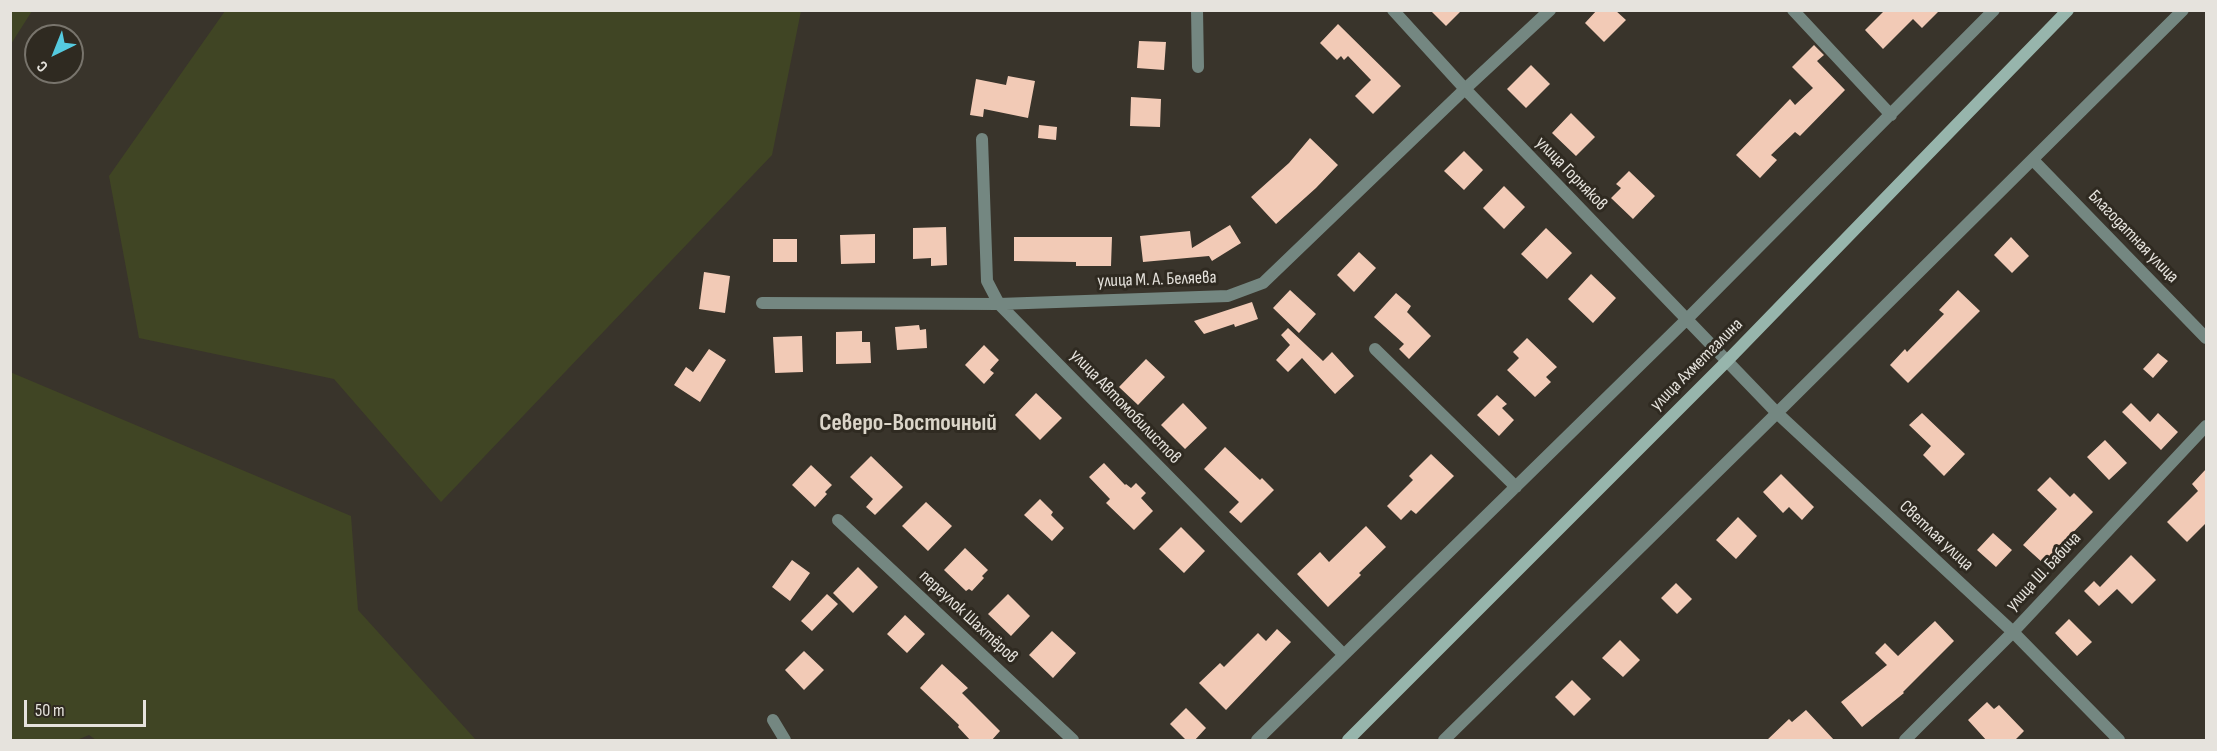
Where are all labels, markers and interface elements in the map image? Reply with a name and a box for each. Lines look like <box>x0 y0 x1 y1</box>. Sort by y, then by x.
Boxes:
north arrow <box>24 24 84 84</box>
text: С <box>33 56 52 76</box>
street label: улица Горняков <box>1530 133 1612 215</box>
street label: Благодатная улица <box>2083 186 2183 288</box>
street label: улица М. А. Беляева <box>1097 267 1217 293</box>
street label: улица Ахметгалина <box>1646 314 1748 416</box>
street label: улица Автомобилистов <box>1065 345 1185 469</box>
district label: Северо-Восточный <box>819 410 997 438</box>
street label: Светлая улица <box>1894 496 1978 576</box>
street label: улица Ш. Бабича <box>2002 528 2086 616</box>
street label: переулок Шахтёров <box>914 566 1022 668</box>
scale bar <box>27 688 148 726</box>
text: 50 m <box>35 700 65 721</box>

